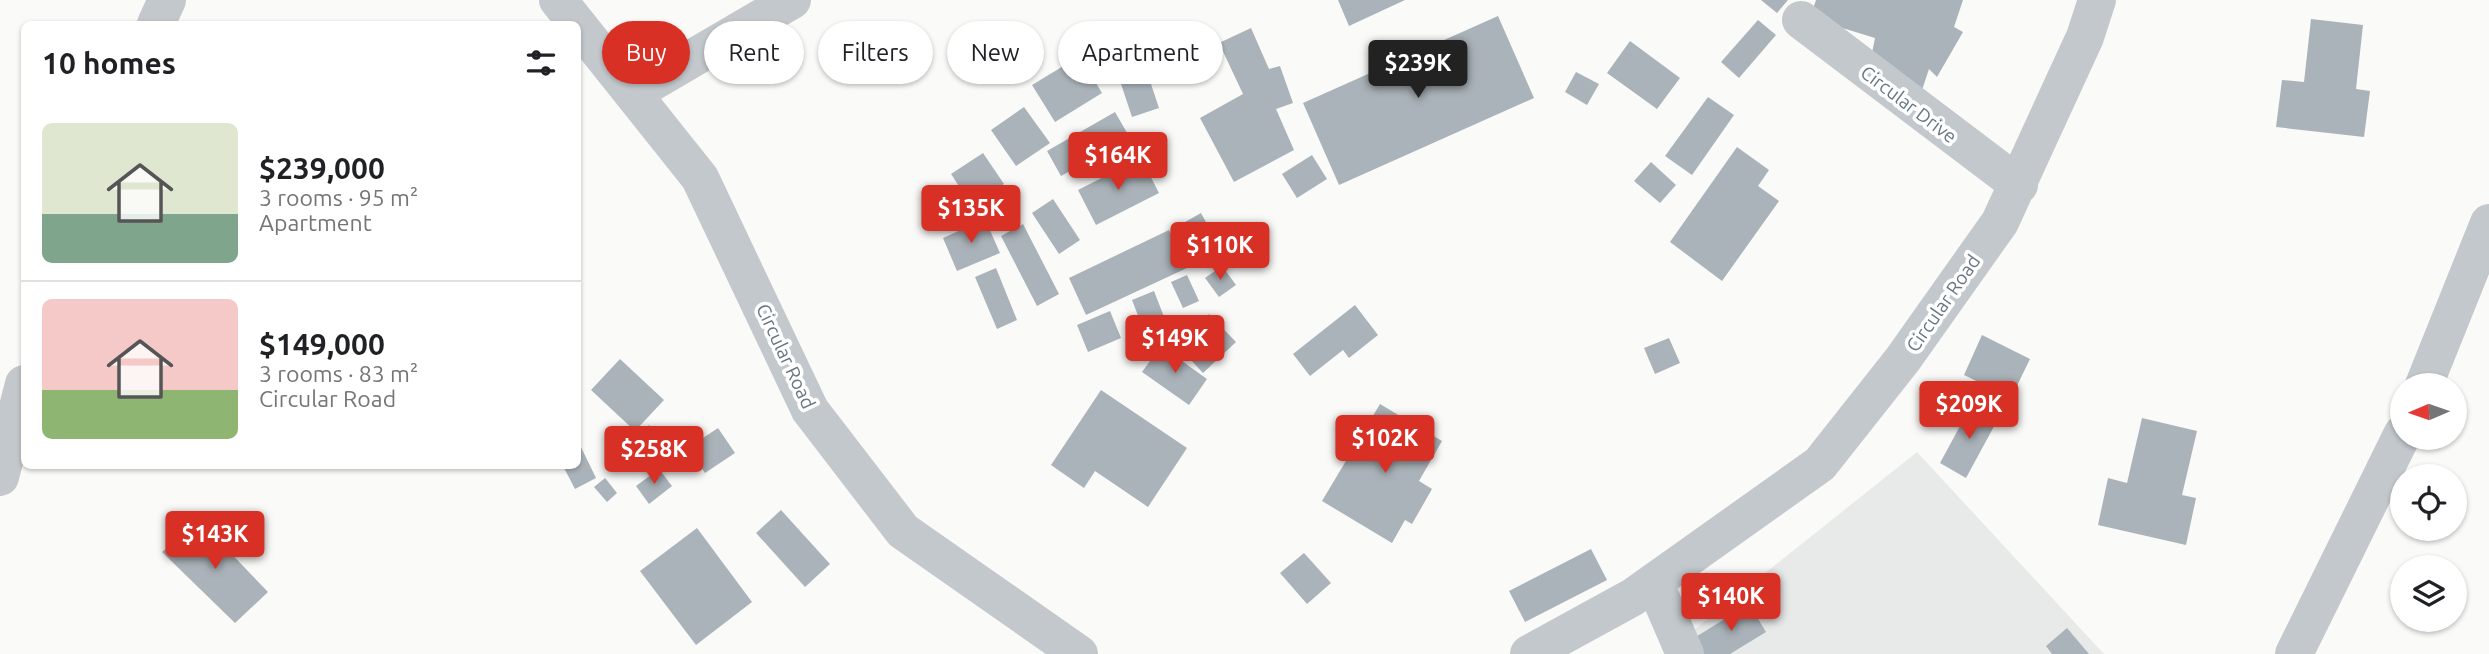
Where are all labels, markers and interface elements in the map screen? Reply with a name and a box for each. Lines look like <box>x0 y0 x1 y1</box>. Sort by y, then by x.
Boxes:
chip: Buy <box>602 21 690 84</box>
chip: Rent <box>704 21 804 84</box>
chip: Filters <box>818 21 933 84</box>
chip: New <box>947 21 1044 84</box>
chip: Apartment <box>1058 21 1223 84</box>
pin: $239K <box>1369 41 1467 100</box>
icon: filters <box>522 44 560 82</box>
text: 10 homes <box>42 46 176 80</box>
text: $239K <box>1384 50 1452 75</box>
street label: Circular Drive <box>1857 61 1961 147</box>
pin: $164K <box>1069 132 1167 192</box>
text: $164K <box>1084 142 1152 167</box>
icon: home <box>98 151 182 235</box>
text: $239,000 <box>259 151 385 185</box>
text: 3 rooms · 95 m² <box>259 185 418 210</box>
pin: $135K <box>922 186 1020 245</box>
text: $135K <box>937 195 1005 220</box>
text: Apartment <box>259 210 372 235</box>
pin: $110K <box>1171 222 1269 282</box>
text: $110K <box>1186 232 1254 257</box>
street label: Circular Road <box>1902 250 1984 356</box>
street label: Circular Road <box>752 300 820 412</box>
pin: $149K <box>1126 316 1224 375</box>
text: $149K <box>1141 325 1209 350</box>
icon: home <box>98 327 182 411</box>
text: $149,000 <box>259 327 385 361</box>
text: 3 rooms · 83 m² <box>259 361 418 386</box>
north arrow <box>2390 373 2468 450</box>
map controls <box>2390 373 2467 632</box>
pin: $209K <box>1920 382 2018 441</box>
text: Circular Road <box>259 386 396 411</box>
text: $209K <box>1935 391 2003 416</box>
pin: $102K <box>1336 416 1434 475</box>
text: $102K <box>1351 425 1419 450</box>
pin: $258K <box>605 426 703 486</box>
text: $258K <box>620 436 688 461</box>
button: locate <box>2390 464 2467 541</box>
pin: $143K <box>166 512 264 571</box>
text: $143K <box>181 521 249 546</box>
button: layers <box>2390 555 2467 632</box>
pin: $140K <box>1682 574 1780 633</box>
text: $140K <box>1697 583 1765 608</box>

